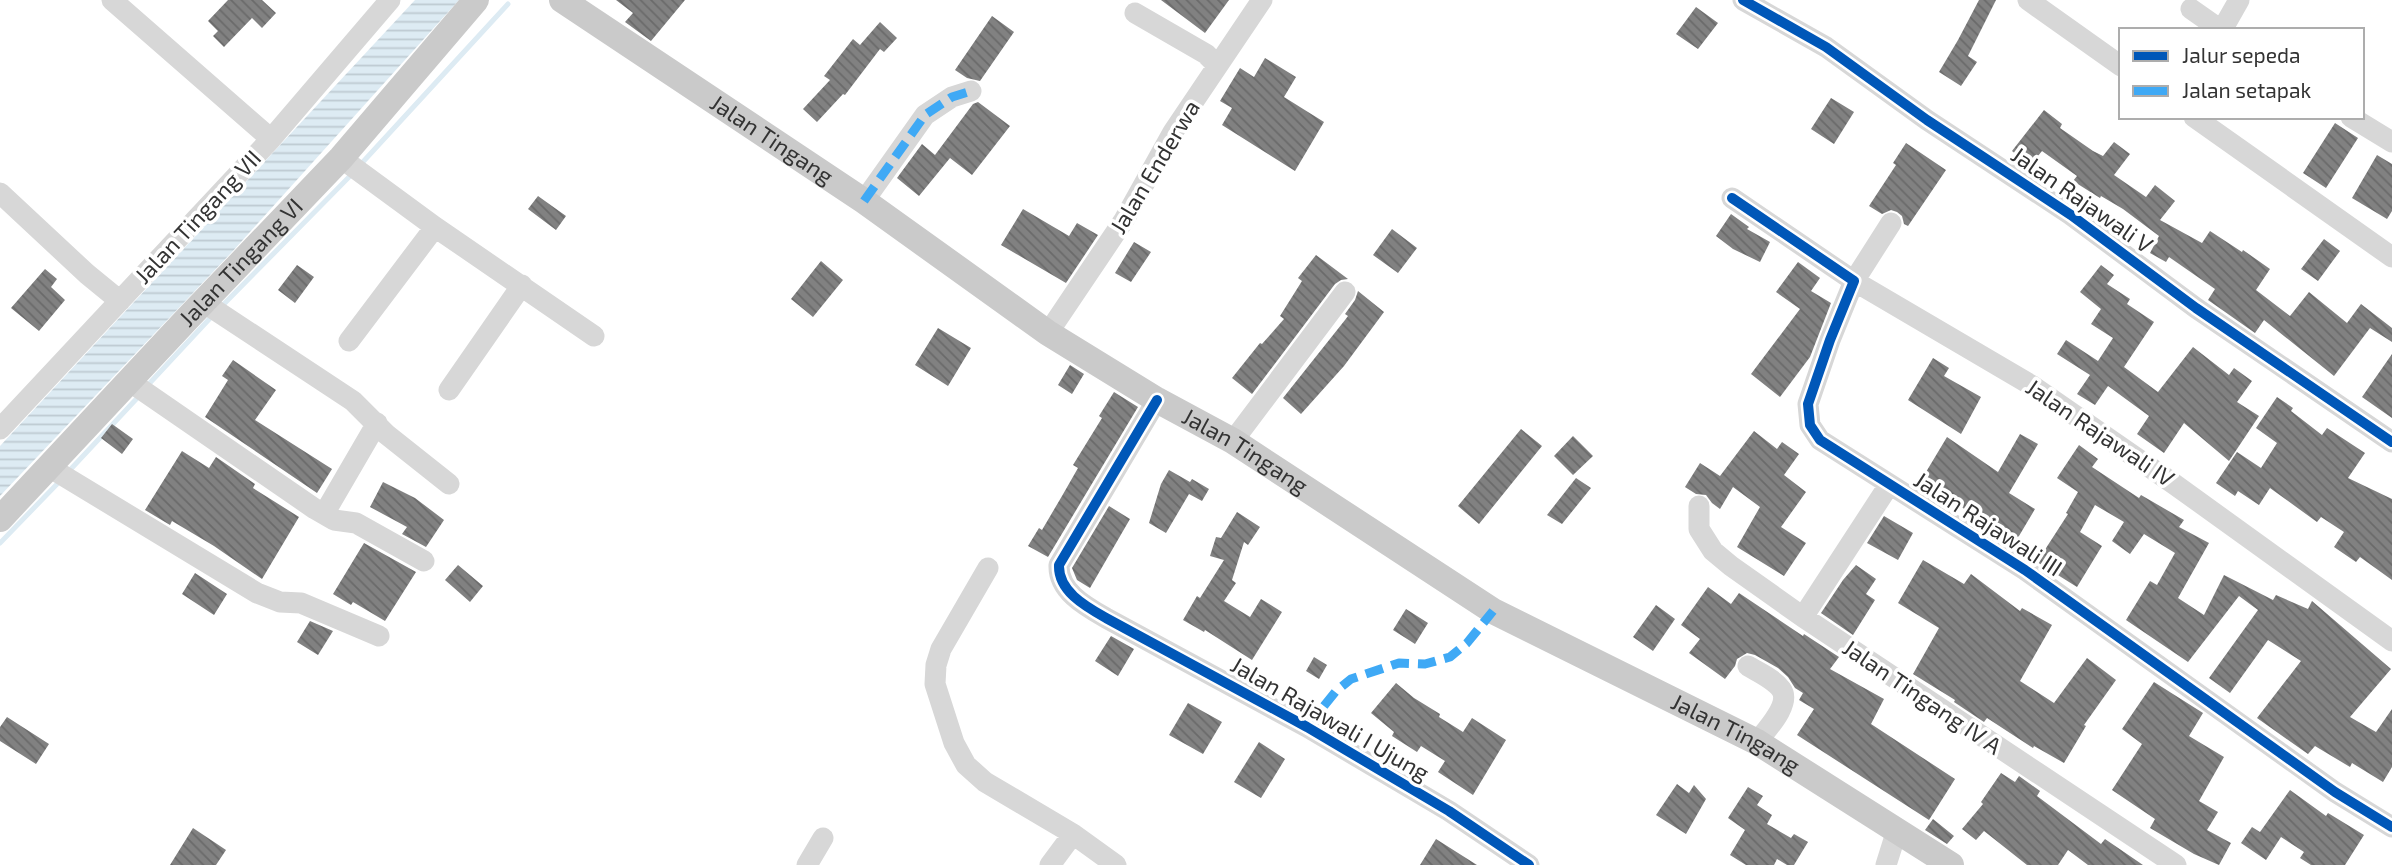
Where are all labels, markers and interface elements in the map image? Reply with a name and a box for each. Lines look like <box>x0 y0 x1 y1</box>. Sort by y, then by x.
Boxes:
legend <box>2119 28 2364 119</box>
text: Jalur sepeda <box>2182 42 2301 67</box>
text: Jalan setapak <box>2182 77 2312 102</box>
street label: Jalan Tingang <box>705 88 839 190</box>
street label: Jalan Enderwa <box>1103 95 1205 238</box>
street label: Jalan Rajawali V <box>2006 140 2159 258</box>
street label: Jalan Tingang VII <box>129 144 267 290</box>
street label: Jalan Tingang VI <box>173 192 309 332</box>
street label: Jalan Rajawali IV <box>2021 372 2180 492</box>
street label: Jalan Tingang <box>1178 401 1314 499</box>
street label: Jalan Rajawali III <box>1909 465 2068 581</box>
street label: Jalan Tingang IV A <box>1838 633 2008 760</box>
street label: Jalan Rajawali I Ujung <box>1226 650 1435 786</box>
street label: Jalan Tingang <box>1667 687 1806 779</box>

